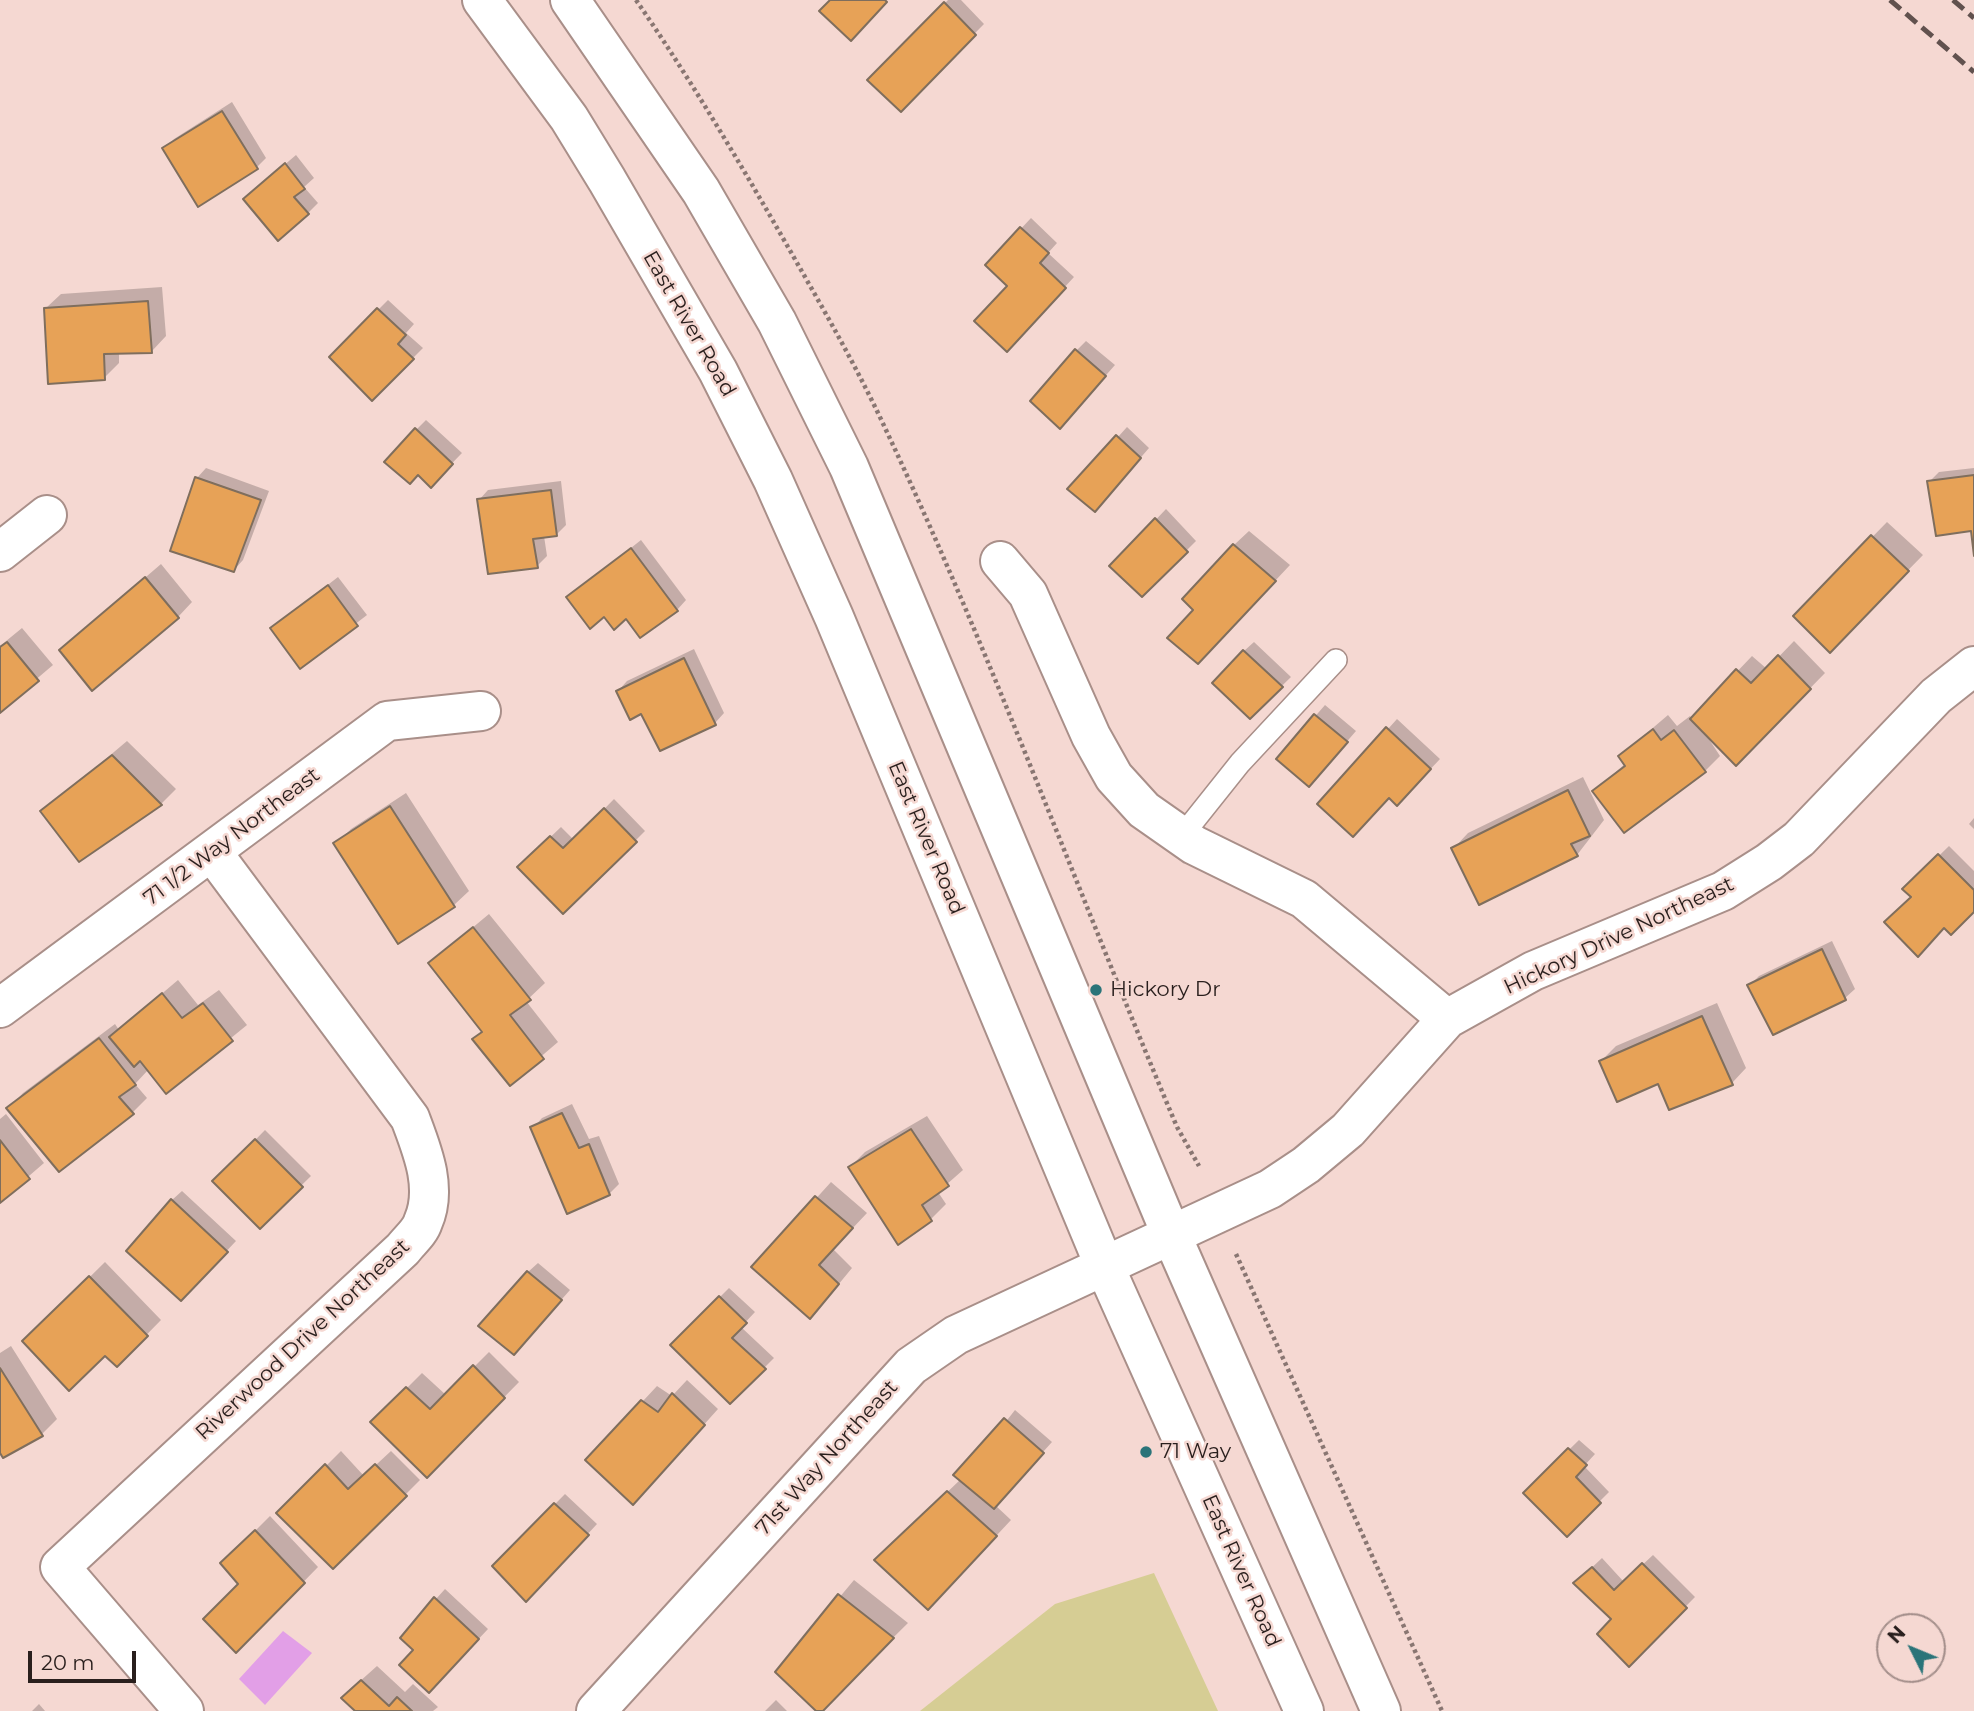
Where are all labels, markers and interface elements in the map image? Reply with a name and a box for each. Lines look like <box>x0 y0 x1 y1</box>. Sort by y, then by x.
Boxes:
street label: East River Road <box>637 247 741 401</box>
street label: East River Road <box>882 758 970 918</box>
street label: 71 1/2 Way Northeast <box>139 763 325 911</box>
street label: Hickory Drive Northeast <box>1500 872 1738 1000</box>
place label: Hickory Dr <box>1110 977 1221 1003</box>
marker: Hickory Dr <box>1088 982 1104 998</box>
street label: Riverwood Drive Northeast <box>191 1234 415 1446</box>
street label: 71st Way Northeast <box>750 1375 904 1541</box>
place label: 71 Way <box>1160 1439 1231 1465</box>
marker: 71 Way <box>1138 1444 1154 1460</box>
street label: East River Road <box>1196 1491 1286 1651</box>
north arrow <box>1876 1613 1946 1683</box>
text: N <box>1883 1621 1910 1648</box>
scale bar <box>32 1638 140 1682</box>
text: 20 m <box>41 1650 95 1675</box>

